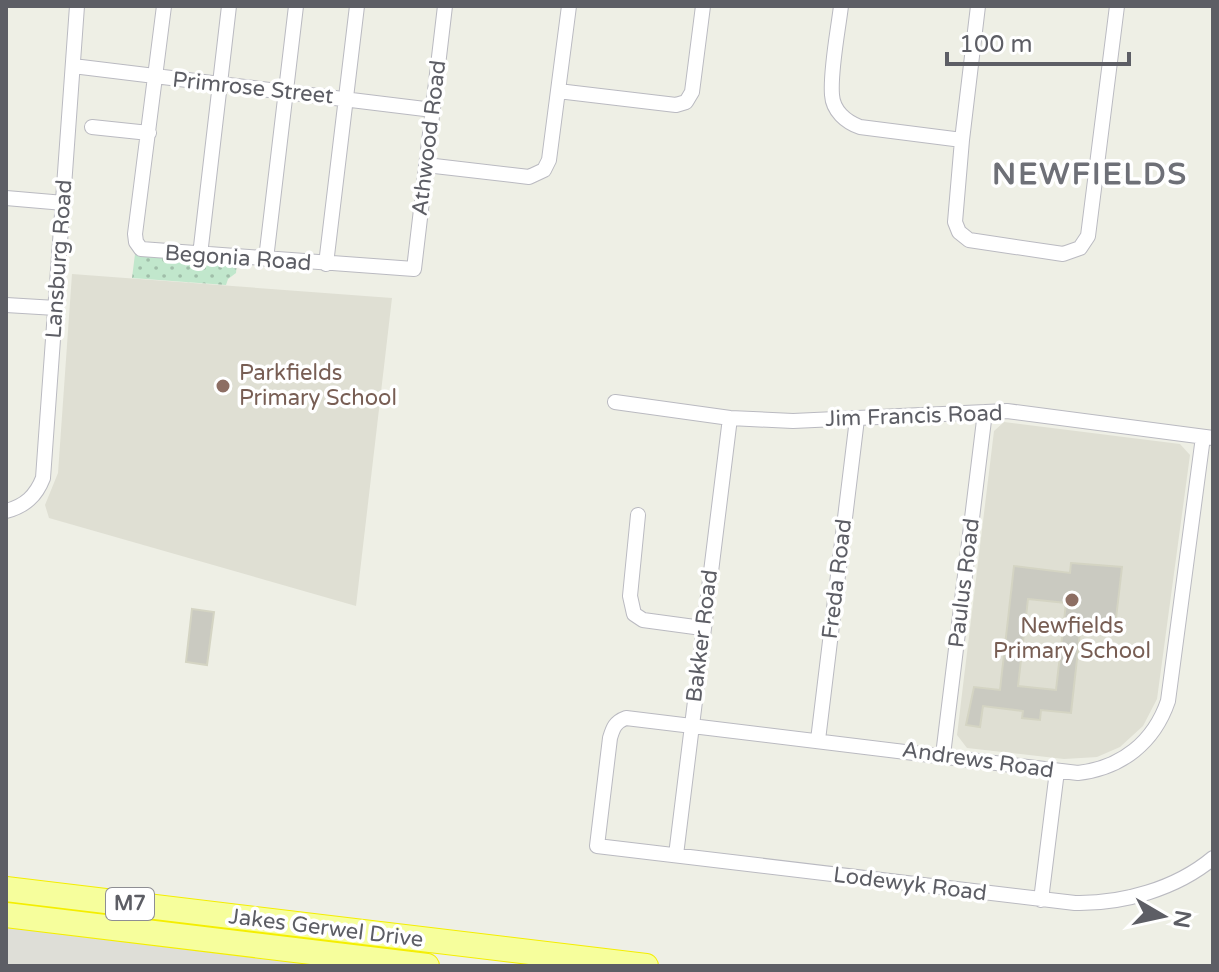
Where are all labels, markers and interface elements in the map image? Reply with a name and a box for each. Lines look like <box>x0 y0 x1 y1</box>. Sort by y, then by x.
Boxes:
scale bar <box>947 16 1129 66</box>
text: 100 m <box>959 30 1033 59</box>
street label: Athwood Road <box>407 59 451 217</box>
street label: Primrose Street <box>171 67 335 109</box>
district label: NEWFIELDS <box>992 156 1188 193</box>
street label: Lansburg Road <box>40 179 78 339</box>
street label: Begonia Road <box>164 240 312 276</box>
place label: Parkfields Primary School <box>239 360 397 411</box>
marker: Parkfields Primary School <box>214 377 232 395</box>
street label: Jim Francis Road <box>825 400 1003 432</box>
street label: Paulus Road <box>943 517 985 649</box>
street label: Freda Road <box>817 518 857 640</box>
street label: Bakker Road <box>681 568 723 704</box>
marker: Newfields Primary School <box>1063 591 1081 609</box>
place label: Newfields Primary School <box>993 613 1151 664</box>
street label: Andrews Road <box>900 736 1056 784</box>
street label: Lodewyk Road <box>832 862 988 906</box>
north arrow <box>1123 876 1203 956</box>
road number: M7 <box>106 888 154 920</box>
street label: Jakes Gerwel Drive <box>227 903 425 953</box>
text: N <box>1168 908 1196 930</box>

